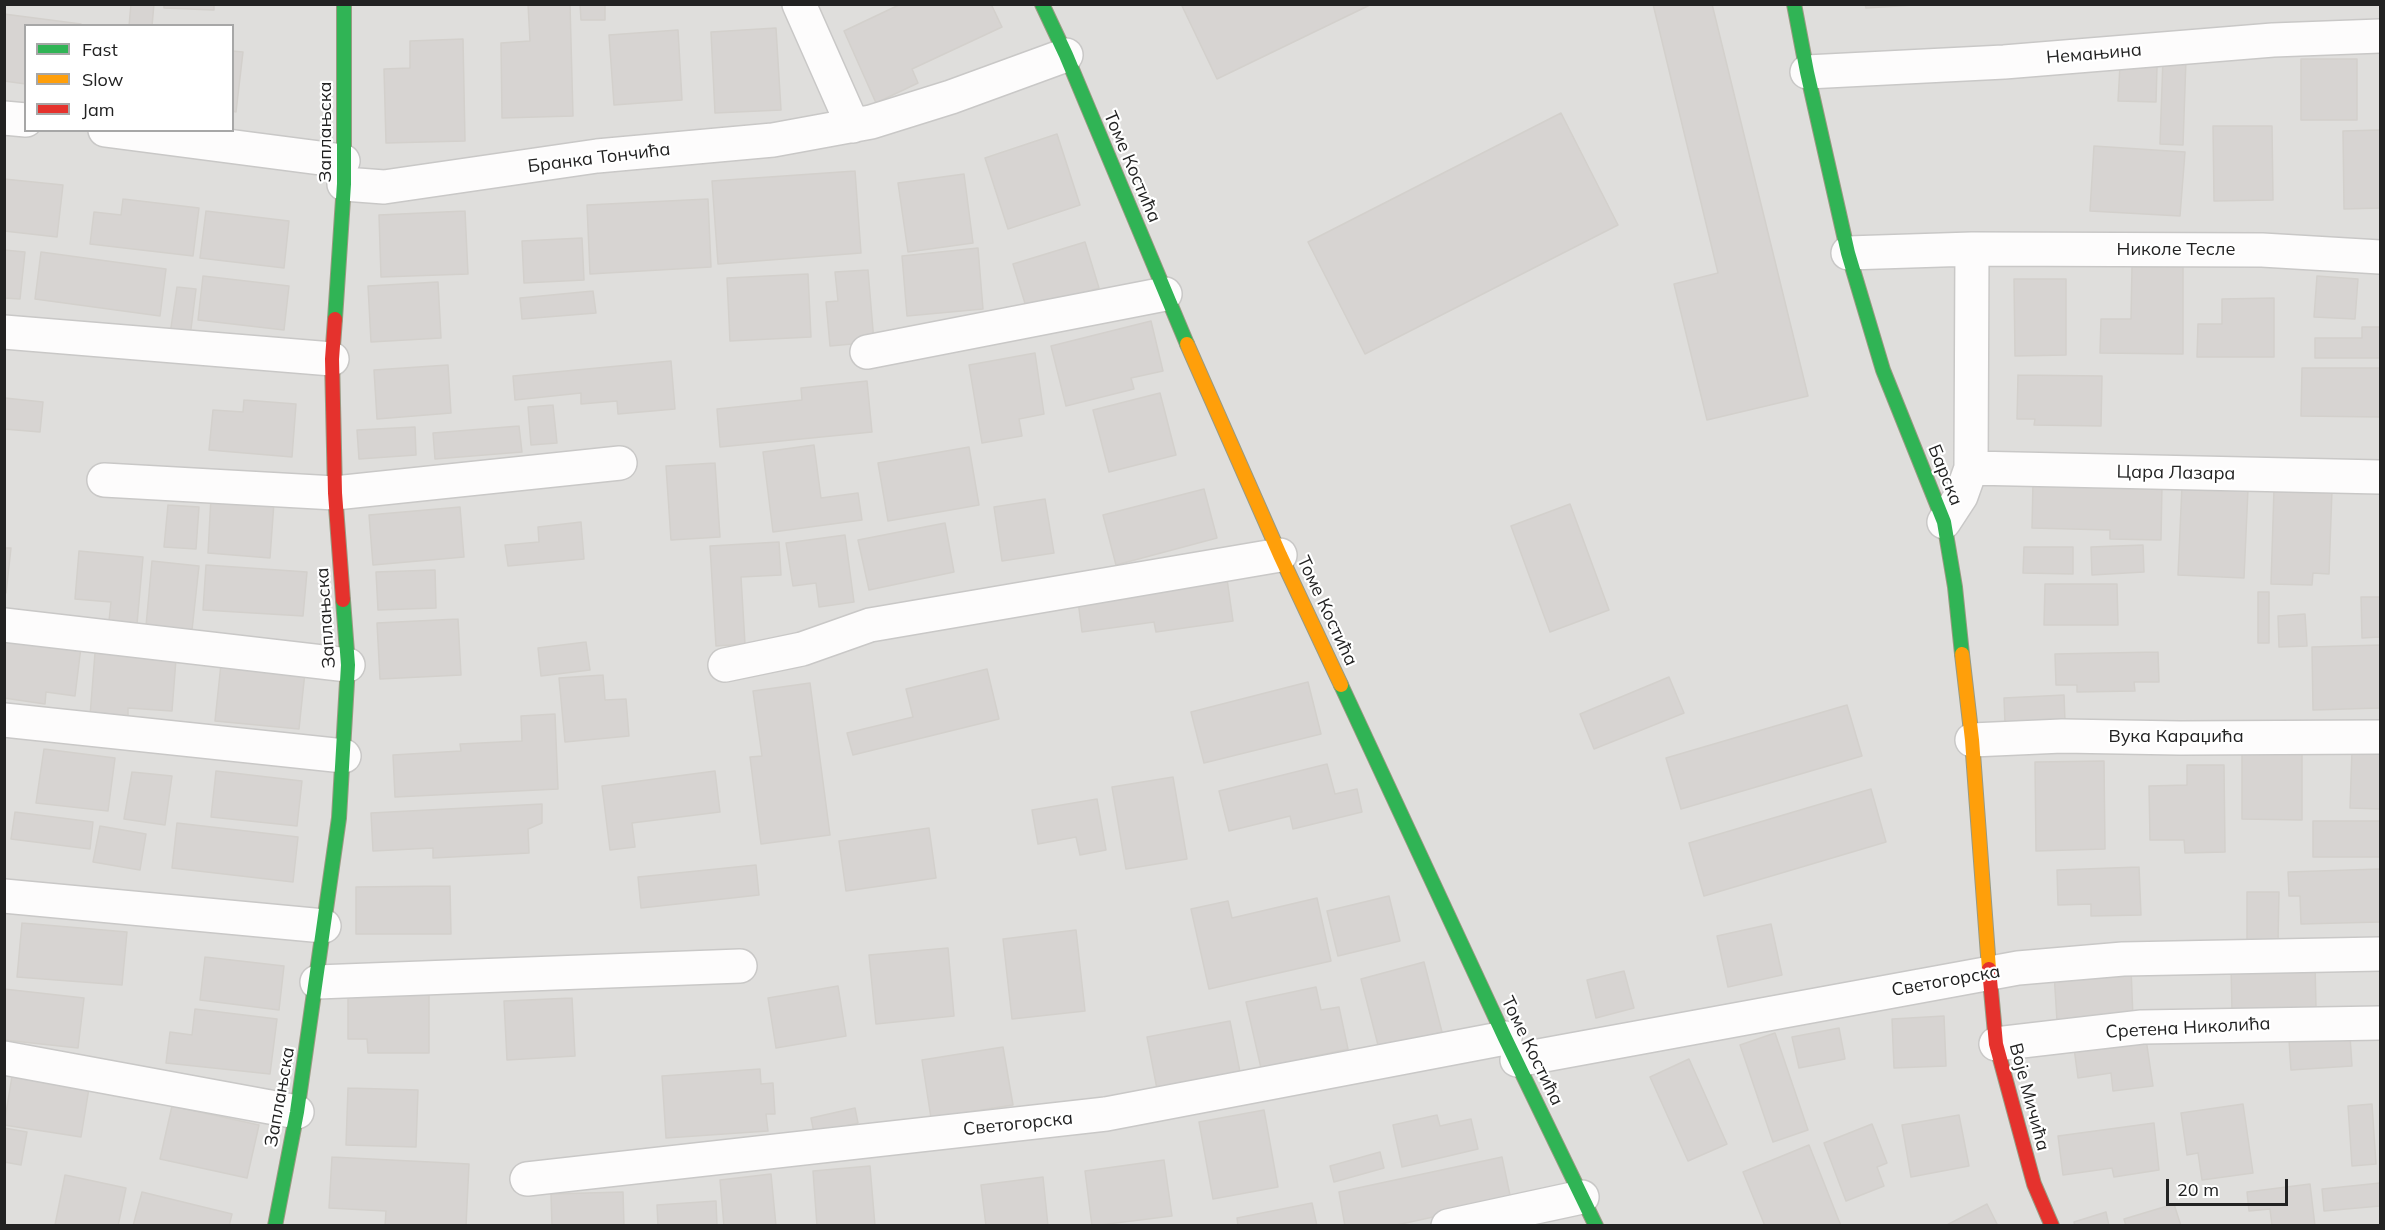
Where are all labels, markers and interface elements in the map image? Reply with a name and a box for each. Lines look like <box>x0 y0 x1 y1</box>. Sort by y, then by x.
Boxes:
legend <box>24 24 234 132</box>
text: Fast <box>82 38 118 61</box>
street label: Немањина <box>2045 39 2143 69</box>
text: Slow <box>82 68 123 91</box>
street label: Заплањска <box>315 81 337 183</box>
text: Jam <box>82 98 115 121</box>
street label: Томе Костића <box>1099 108 1165 226</box>
street label: Бранка Тончића <box>526 139 672 177</box>
street label: Николе Тесле <box>2117 239 2235 261</box>
street label: Барска <box>1923 441 1967 509</box>
street label: Цара Лазара <box>2116 461 2236 485</box>
street label: Томе Костића <box>1292 553 1362 669</box>
street label: Заплањска <box>312 567 340 669</box>
street label: Вука Караџића <box>2108 726 2244 748</box>
street label: Светогорска <box>1890 961 2002 1001</box>
street label: Томе Костића <box>1496 993 1568 1109</box>
street label: Сретена Николића <box>2105 1013 2271 1043</box>
street label: Воје Мичића <box>2004 1041 2054 1153</box>
street label: Заплањска <box>261 1045 299 1149</box>
street label: Светогорска <box>962 1108 1074 1140</box>
scale bar <box>2169 1167 2290 1205</box>
text: 20 m <box>2177 1178 2219 1201</box>

